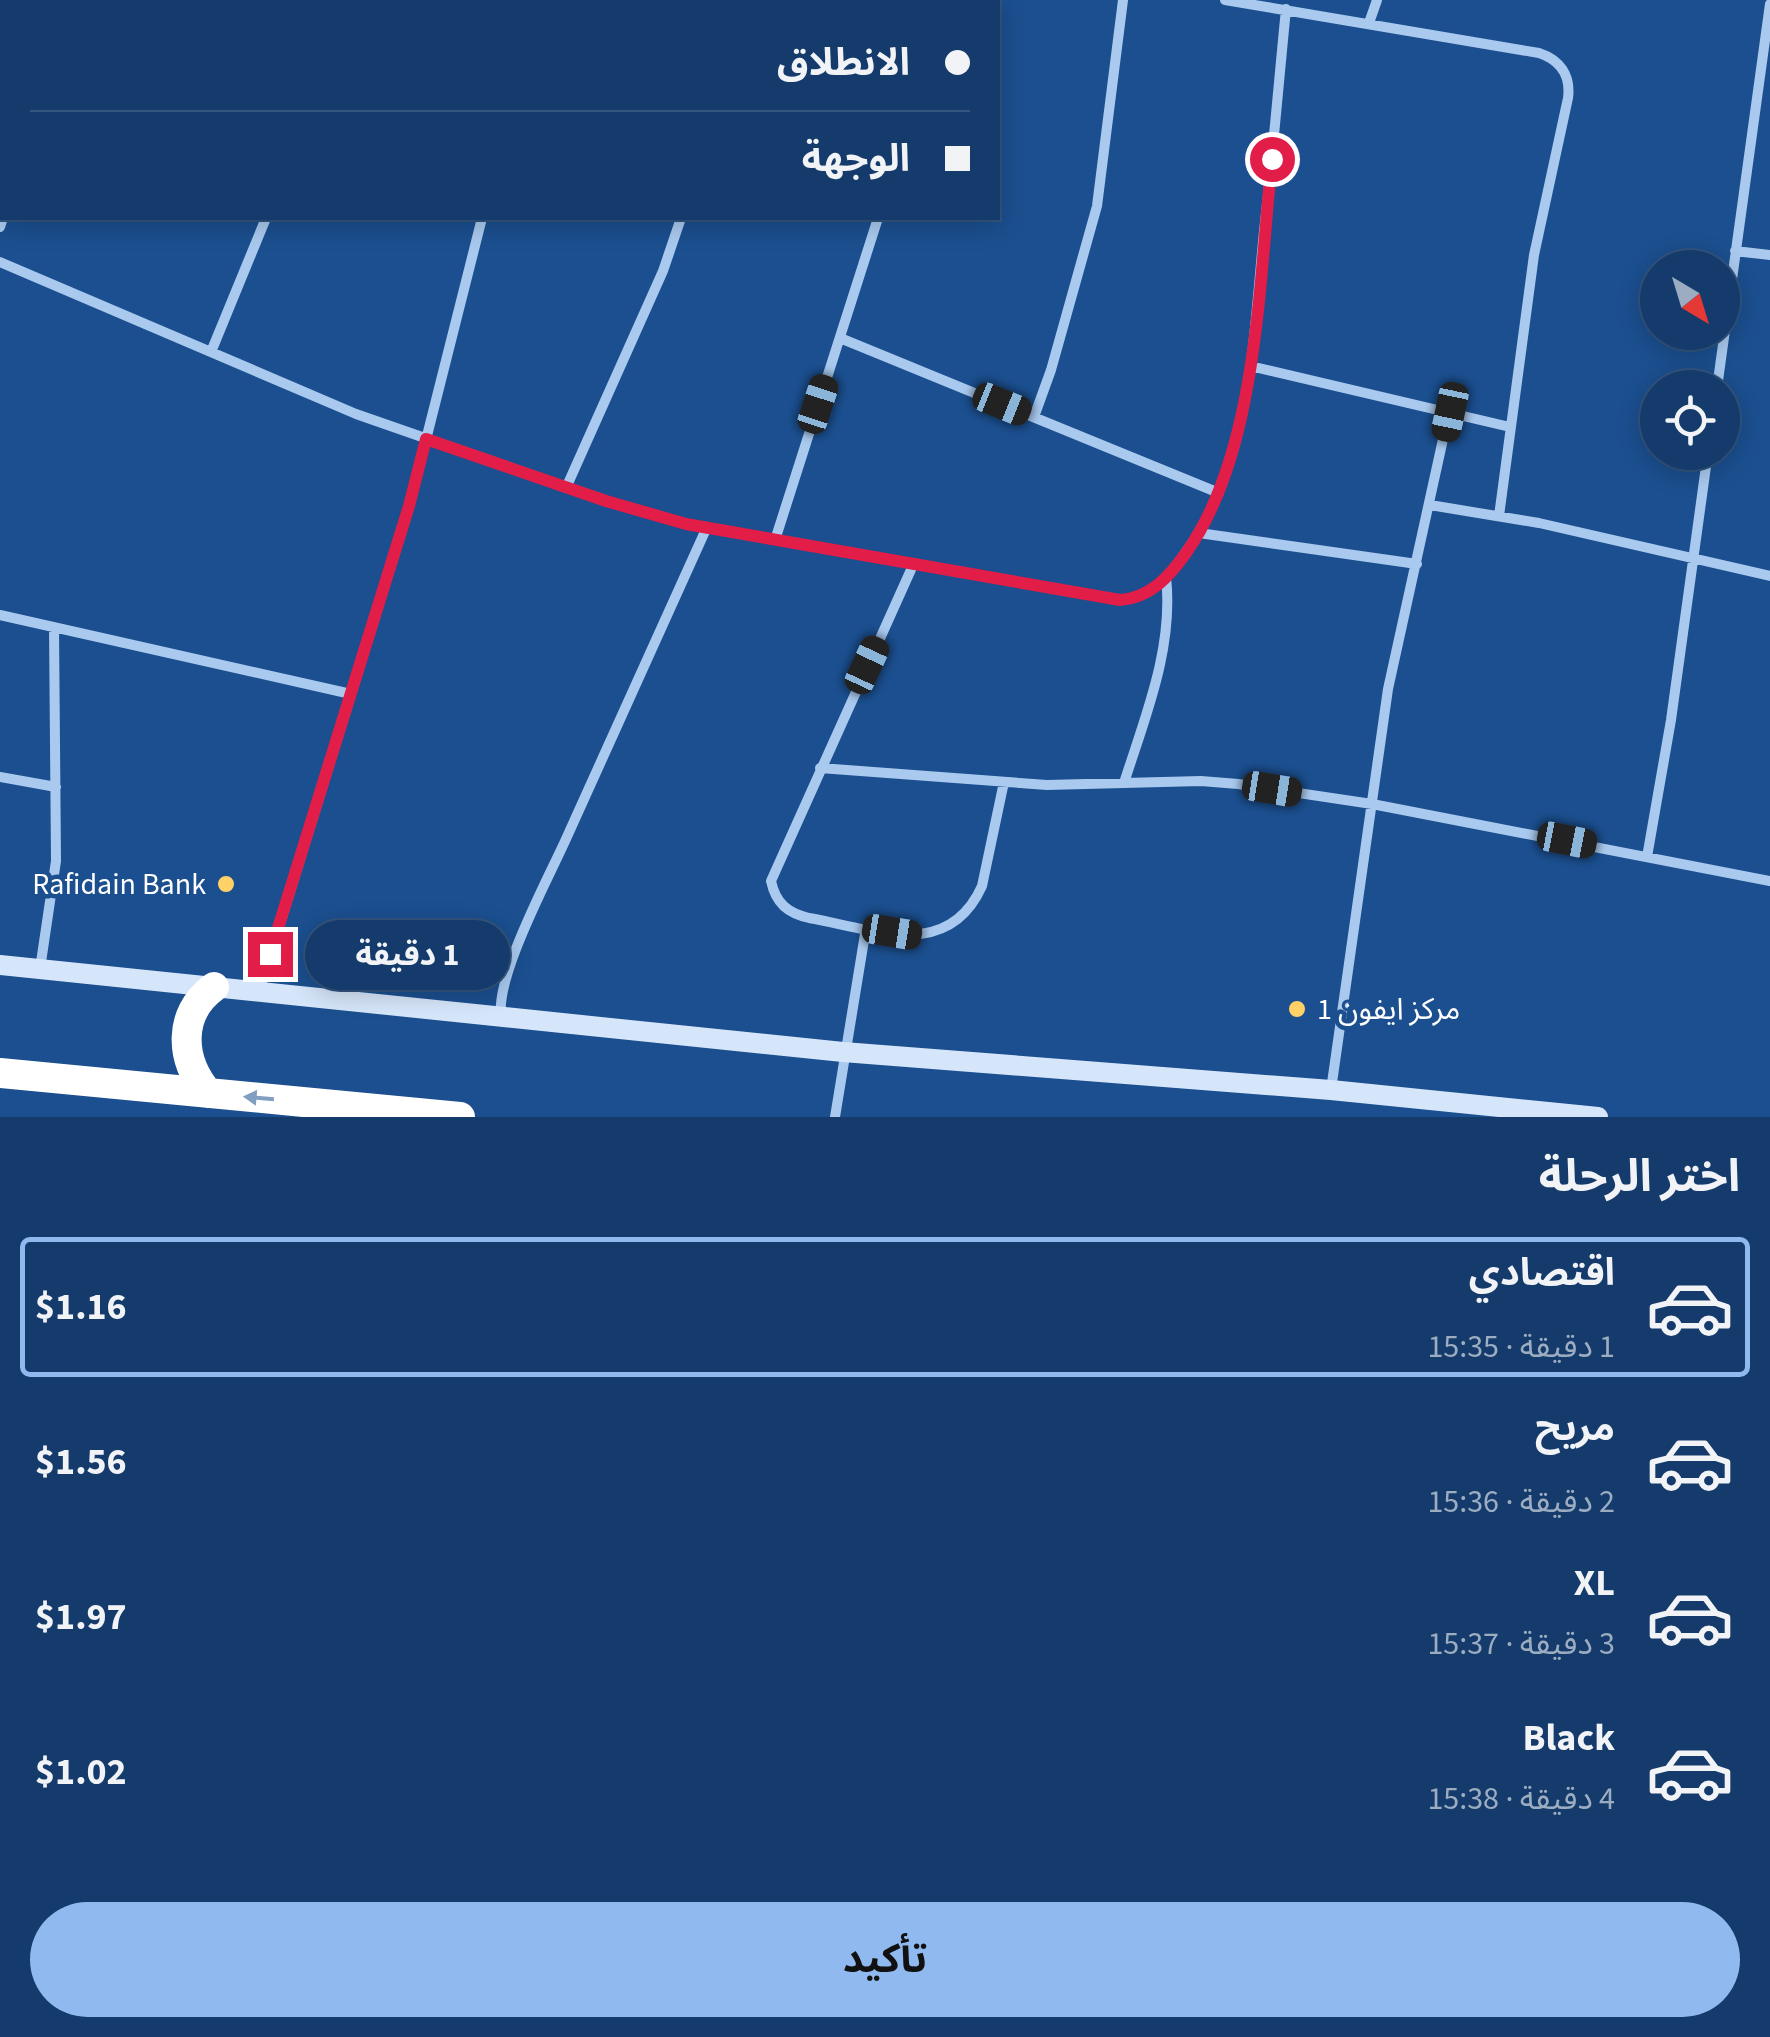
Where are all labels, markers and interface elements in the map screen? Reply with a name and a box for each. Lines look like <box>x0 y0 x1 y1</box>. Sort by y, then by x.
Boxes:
text: الانطلاق <box>777 36 910 90</box>
text: الوجهة <box>802 132 910 186</box>
route start <box>1250 137 1295 182</box>
north arrow <box>1640 250 1740 350</box>
map controls <box>1640 250 1740 470</box>
button: locate <box>1640 370 1740 470</box>
car <box>794 371 842 437</box>
car <box>969 379 1035 429</box>
car <box>1429 380 1471 444</box>
car <box>841 631 893 699</box>
car <box>1240 769 1304 809</box>
car <box>1535 820 1599 860</box>
place label: Rafidain Bank <box>32 863 206 906</box>
marker: Rafidain Bank <box>215 873 237 895</box>
car <box>860 912 924 952</box>
callout: 1 دقيقة <box>305 919 510 989</box>
route end <box>248 932 293 977</box>
text: 1 دقيقة <box>356 932 459 978</box>
place label: مركز ايفون 1 <box>1317 988 1460 1031</box>
marker: مركز ايفون 1 <box>1286 998 1308 1020</box>
one-way arrow <box>242 1089 274 1105</box>
text: اختر الرحلة <box>1539 1145 1740 1209</box>
text: اقتصادي <box>1469 1246 1615 1300</box>
icon: car <box>1645 1262 1735 1352</box>
text: $1.16 <box>35 1280 127 1334</box>
text: 1 دقيقة · 15:35 <box>1427 1324 1615 1370</box>
text: مريح <box>1535 1401 1615 1455</box>
icon: car <box>1645 1417 1735 1507</box>
text: $1.56 <box>35 1435 127 1489</box>
text: 2 دقيقة · 15:36 <box>1427 1479 1615 1525</box>
text: XL <box>1574 1556 1615 1610</box>
icon: car <box>1645 1572 1735 1662</box>
text: $1.97 <box>35 1590 127 1644</box>
text: 3 دقيقة · 15:37 <box>1427 1621 1615 1667</box>
text: Black <box>1523 1711 1615 1765</box>
icon: car <box>1645 1727 1735 1817</box>
text: $1.02 <box>35 1745 127 1799</box>
text: 4 دقيقة · 15:38 <box>1427 1776 1615 1822</box>
button: تأكيد <box>30 1902 1740 2017</box>

